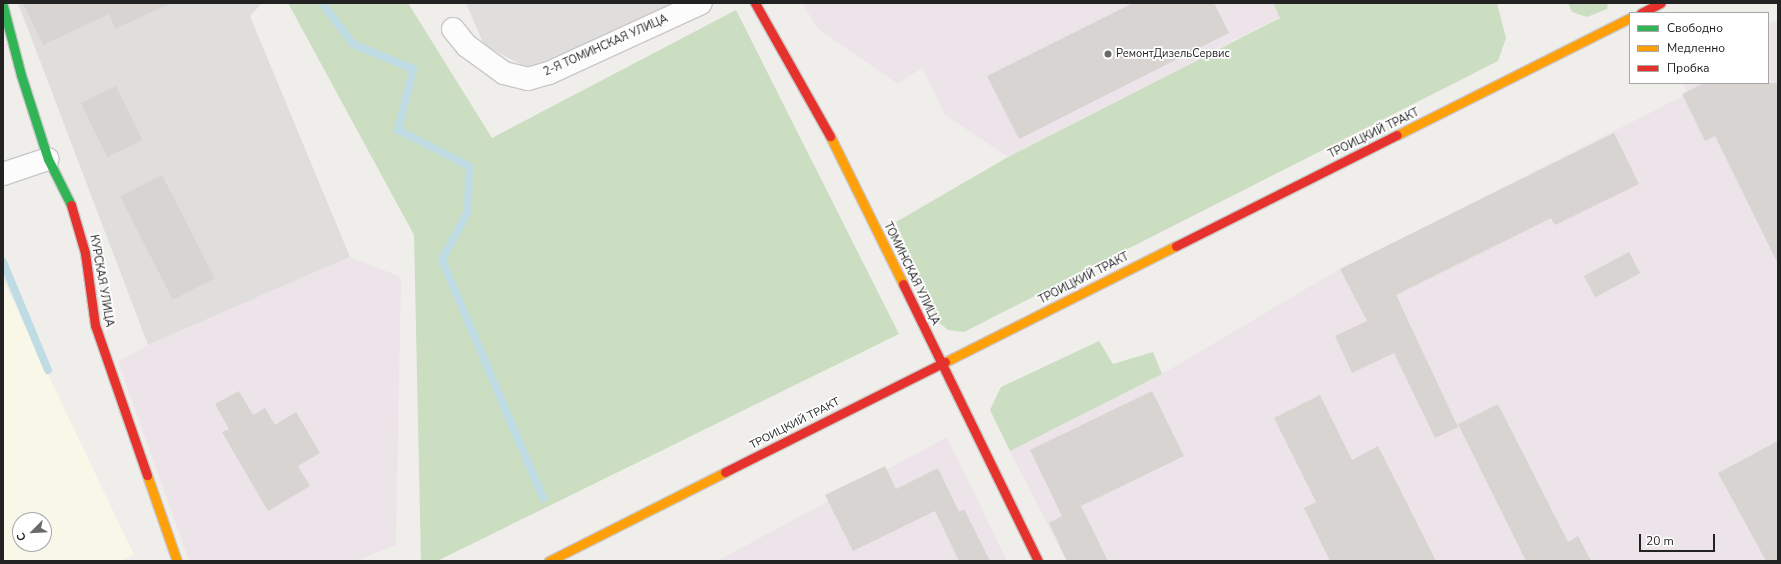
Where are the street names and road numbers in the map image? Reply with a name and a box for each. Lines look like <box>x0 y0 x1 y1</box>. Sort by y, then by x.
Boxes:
street label: 2-Я ТОМИНСКАЯ УЛИЦА <box>542 13 670 79</box>
street label: ТРОИЦКИЙ ТРАКТ <box>1326 106 1422 162</box>
street label: ТОМИНСКАЯ УЛИЦА <box>880 220 942 328</box>
street label: КУРСКАЯ УЛИЦА <box>86 234 116 328</box>
street label: ТРОИЦКИЙ ТРАКТ <box>1037 251 1131 307</box>
street label: ТРОИЦКИЙ ТРАКТ <box>748 396 842 452</box>

